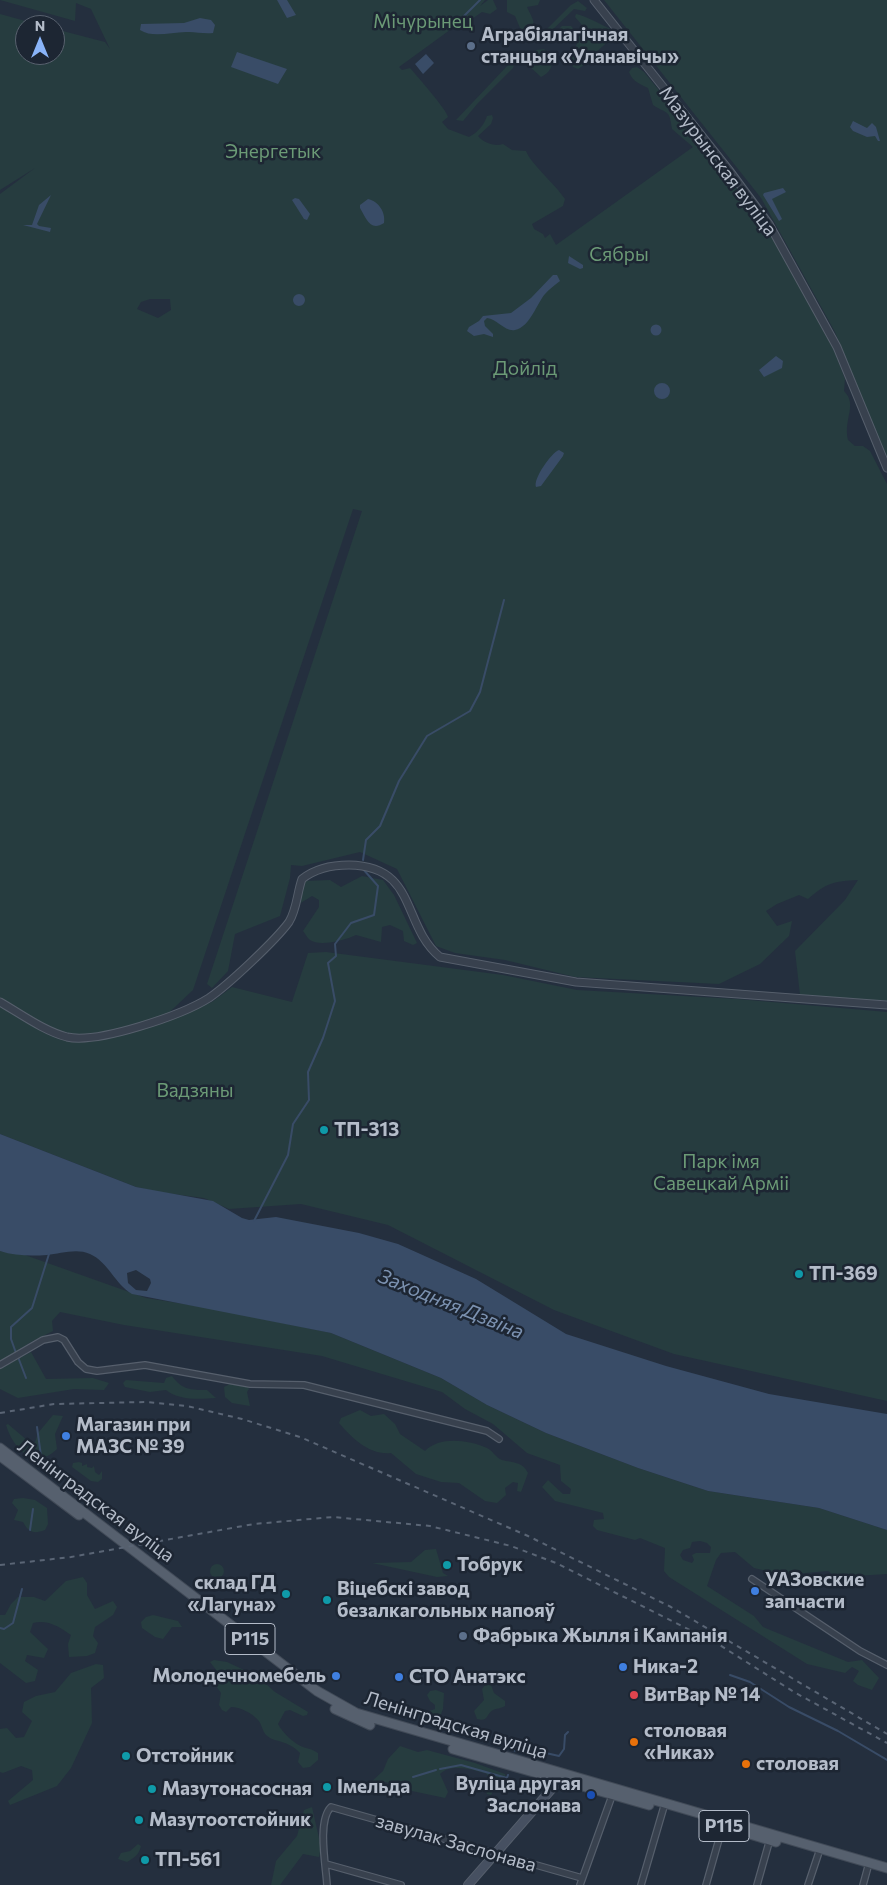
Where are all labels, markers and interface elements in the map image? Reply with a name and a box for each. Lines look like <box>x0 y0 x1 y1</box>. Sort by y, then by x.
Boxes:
park label: Мічурынец <box>373 11 473 33</box>
north arrow <box>15 15 65 65</box>
text: N <box>35 17 45 34</box>
place label: Аграбіялагічная станцыя «Уланавічы» <box>481 24 679 68</box>
marker: Аграбіялагічная станцыя «Уланавічы» <box>465 40 477 52</box>
street label: Мазурынская вуліца <box>654 82 782 240</box>
park label: Энергетык <box>225 141 321 163</box>
park label: Сябры <box>589 244 649 266</box>
park label: Дойлід <box>493 358 557 380</box>
park label: Вадзяны <box>156 1080 234 1102</box>
place label: ТП-313 <box>334 1119 399 1141</box>
marker: ТП-313 <box>318 1124 330 1136</box>
park label: Парк імя Савецкай Арміі <box>653 1151 789 1195</box>
place label: ТП-369 <box>809 1263 878 1285</box>
water label: Заходняя Дзвіна <box>375 1264 527 1344</box>
marker: ТП-369 <box>793 1268 805 1280</box>
place label: Магазин при МАЗС № 39 <box>76 1414 191 1458</box>
marker: Магазин при МАЗС № 39 <box>60 1430 72 1442</box>
street label: Ленінградская вуліца <box>13 1435 179 1567</box>
place label: Тобрук <box>457 1554 523 1576</box>
marker: Тобрук <box>441 1559 453 1571</box>
place label: УАЗовские запчасти <box>765 1569 864 1613</box>
place label: склад ГД «Лагуна» <box>187 1572 276 1616</box>
place label: Віцебскі завод безалкагольных напояў <box>337 1578 555 1622</box>
marker: УАЗовские запчасти <box>749 1585 761 1597</box>
marker: склад ГД «Лагуна» <box>280 1588 292 1600</box>
marker: Віцебскі завод безалкагольных напояў <box>321 1594 333 1606</box>
road number: Р115 <box>225 1624 275 1655</box>
place label: Фабрыка Жылля і Кампанія <box>473 1625 727 1647</box>
marker: Фабрыка Жылля і Кампанія <box>457 1630 469 1642</box>
place label: Ника-2 <box>633 1656 698 1678</box>
marker: Ника-2 <box>617 1661 629 1673</box>
place label: Молодечномебель <box>153 1665 326 1687</box>
place label: СТО Анатэкс <box>409 1666 526 1688</box>
marker: Молодечномебель <box>330 1670 342 1682</box>
marker: СТО Анатэкс <box>393 1671 405 1683</box>
place label: ВитВар № 14 <box>644 1684 760 1706</box>
street label: Ленінградская вуліца <box>362 1686 550 1764</box>
marker: ВитВар № 14 <box>628 1689 640 1701</box>
place label: столовая «Ника» <box>644 1720 727 1764</box>
marker: столовая «Ника» <box>628 1736 640 1748</box>
place label: Отстойник <box>136 1745 234 1767</box>
marker: Отстойник <box>120 1750 132 1762</box>
place label: столовая <box>756 1753 839 1775</box>
marker: столовая <box>740 1758 752 1770</box>
place label: Вуліца другая Заслонава <box>456 1773 581 1817</box>
place label: Імельда <box>337 1776 410 1798</box>
place label: Мазутонасосная <box>162 1778 312 1800</box>
marker: Імельда <box>321 1781 333 1793</box>
marker: Мазутонасосная <box>146 1783 158 1795</box>
marker: Вуліца другая Заслонава <box>585 1789 597 1801</box>
place label: Мазутоотстойник <box>149 1809 311 1831</box>
street label: завулак Заслонава <box>373 1809 539 1877</box>
road number: Р115 <box>699 1810 749 1842</box>
marker: Мазутоотстойник <box>133 1814 145 1826</box>
place label: ТП-561 <box>155 1849 221 1871</box>
marker: ТП-561 <box>139 1854 151 1866</box>

